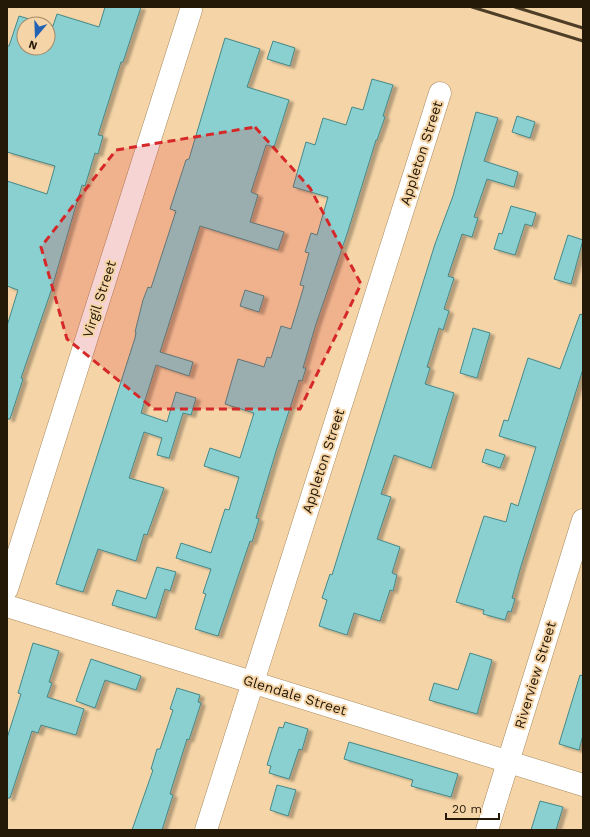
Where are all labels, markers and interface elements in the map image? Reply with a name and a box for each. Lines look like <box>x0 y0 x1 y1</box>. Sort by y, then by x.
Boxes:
north arrow <box>16 16 56 56</box>
text: N <box>27 38 39 52</box>
street label: Appleton Street <box>397 99 445 207</box>
street label: Virgil Street <box>79 258 119 340</box>
street label: Appleton Street <box>299 407 347 515</box>
street label: Riverview Street <box>511 619 559 731</box>
street label: Glendale Street <box>241 672 349 718</box>
scale bar <box>446 795 499 821</box>
text: 20 m <box>452 802 482 816</box>

